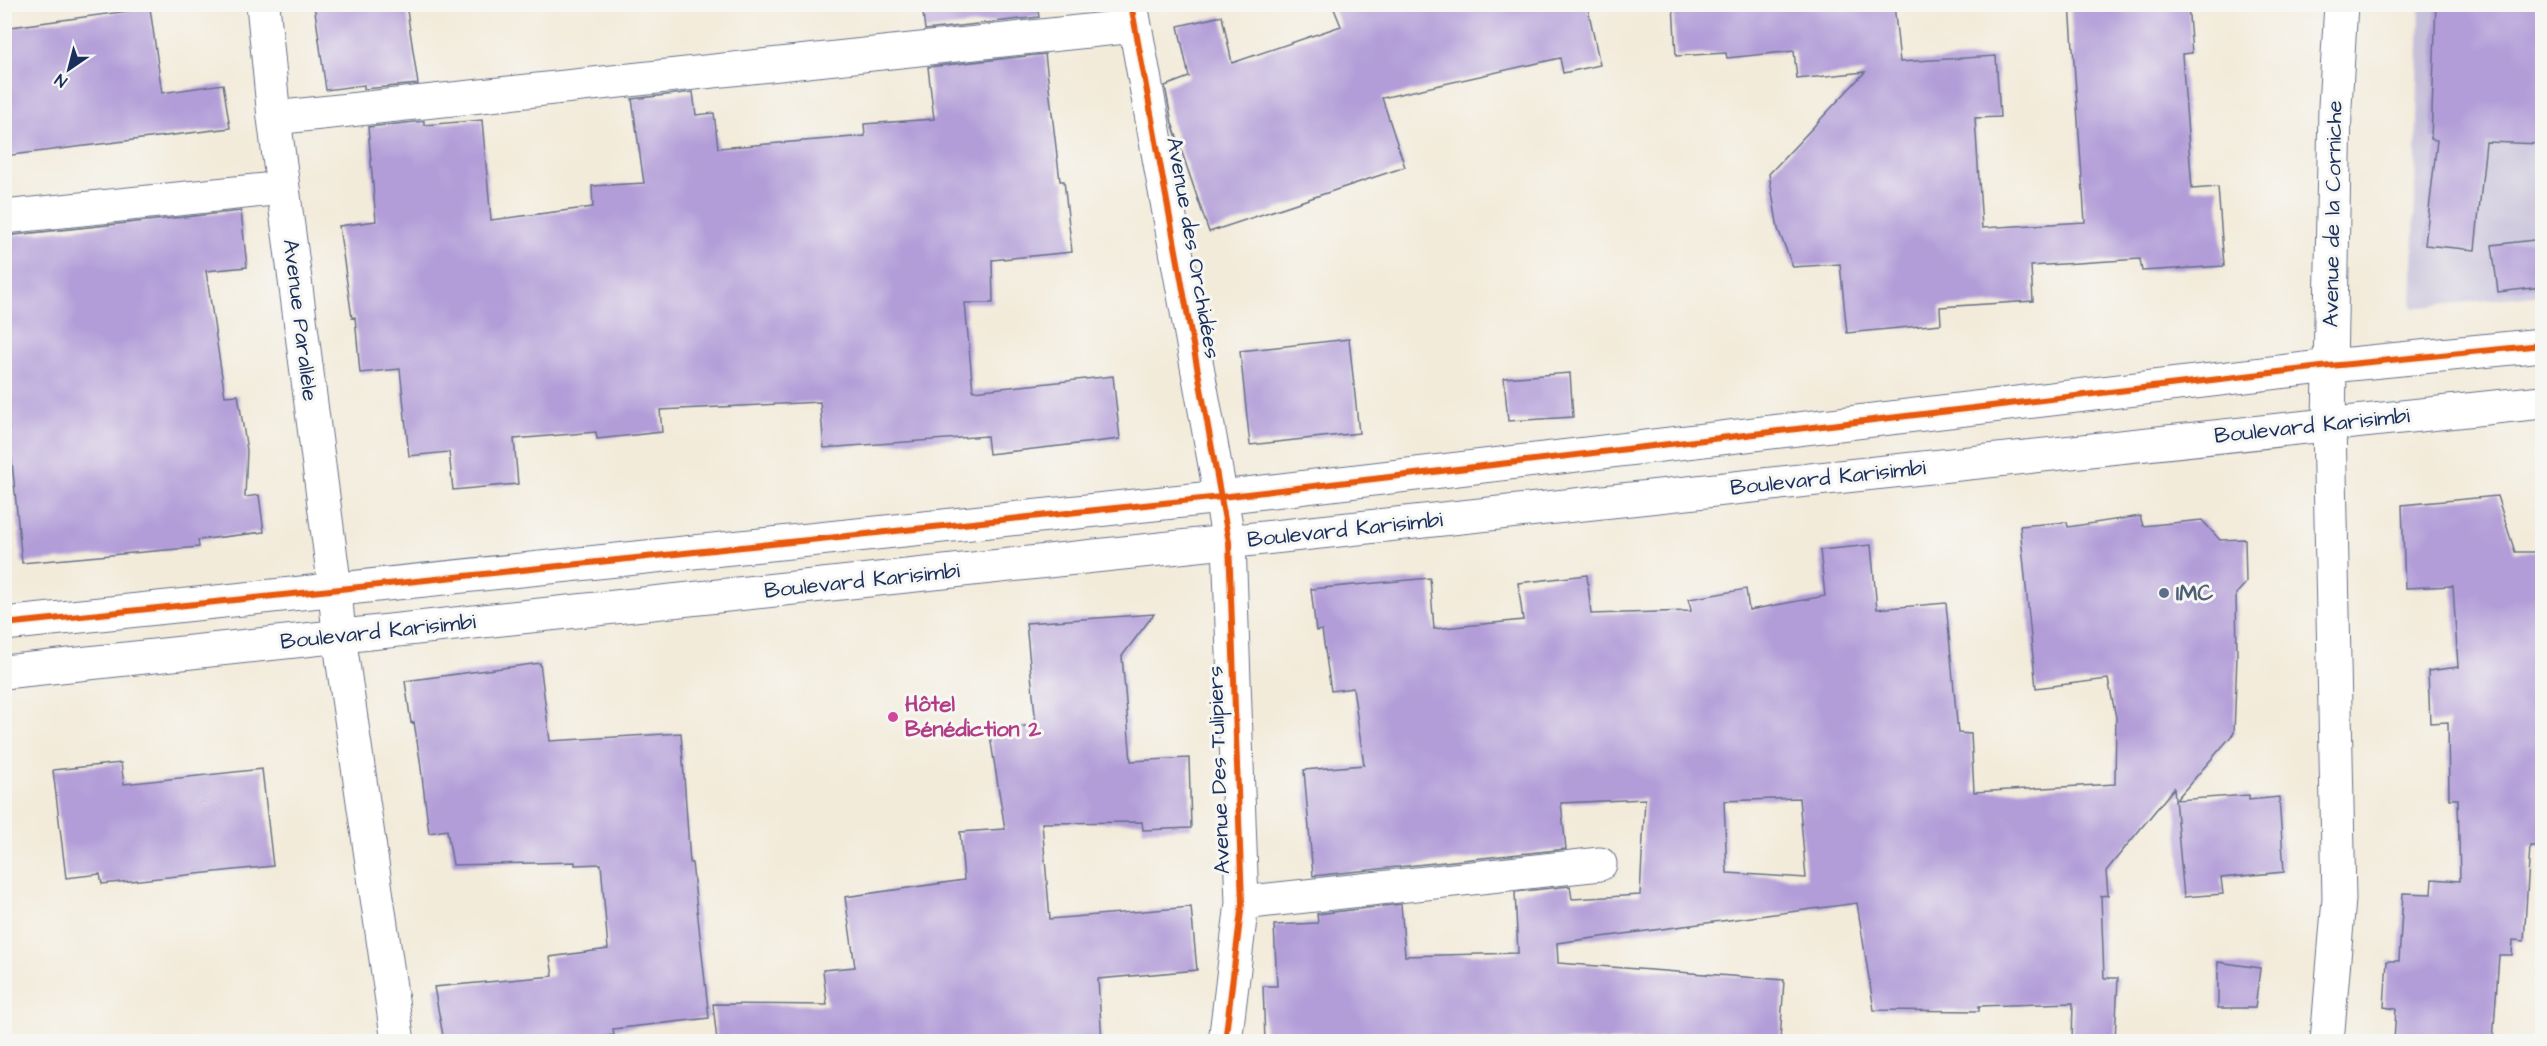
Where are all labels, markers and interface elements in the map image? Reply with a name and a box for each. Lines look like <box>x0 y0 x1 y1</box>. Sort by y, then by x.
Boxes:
north arrow <box>39 39 99 99</box>
text: N <box>51 69 71 92</box>
street label: Avenue de la Corniche <box>2316 100 2350 328</box>
street label: Avenue des Orchidées <box>1158 135 1228 361</box>
street label: Avenue Parallèle <box>275 237 325 403</box>
street label: Boulevard Karisimbi <box>2213 400 2411 452</box>
street label: Boulevard Karisimbi <box>1729 452 1927 504</box>
street label: Boulevard Karisimbi <box>1246 504 1444 556</box>
street label: Boulevard Karisimbi <box>763 555 961 607</box>
place label: IMC <box>2176 578 2214 609</box>
marker: IMC <box>2157 586 2171 600</box>
street label: Boulevard Karisimbi <box>279 606 477 658</box>
street label: Avenue Des Tulipiers <box>1200 665 1238 875</box>
place label: Hôtel Bénédiction 2 <box>905 689 1041 745</box>
marker: Hôtel Bénédiction 2 <box>886 710 900 724</box>

